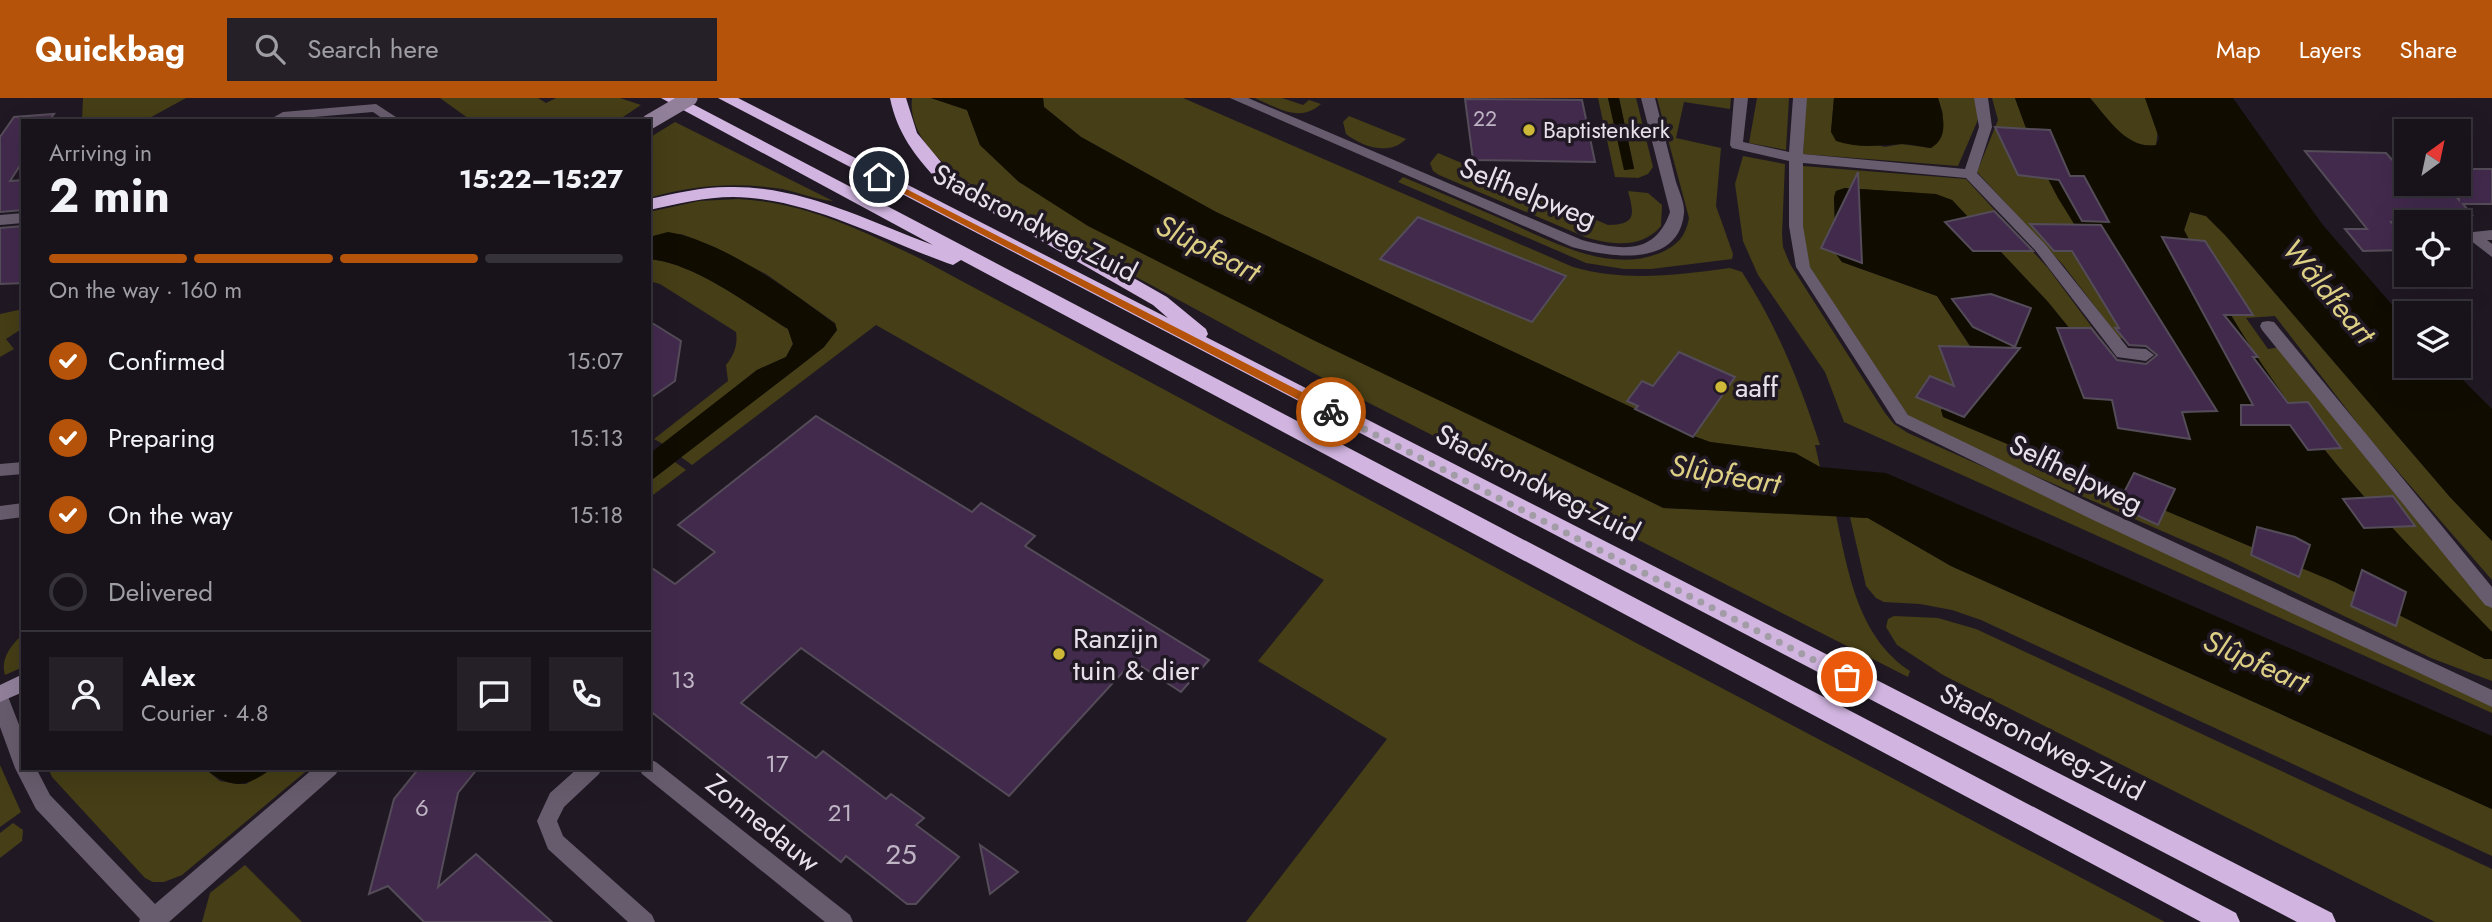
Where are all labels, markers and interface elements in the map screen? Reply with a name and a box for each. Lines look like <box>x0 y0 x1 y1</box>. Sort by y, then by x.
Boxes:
search box <box>227 18 717 81</box>
text: Quickbag <box>35 26 185 73</box>
icon: search <box>251 30 289 68</box>
text: Search here <box>307 30 439 68</box>
text: Map <box>2216 32 2261 67</box>
text: Layers <box>2299 32 2361 67</box>
text: Share <box>2399 32 2457 67</box>
house number: 22 <box>1473 104 1497 134</box>
place label: Baptistenkerk <box>1543 113 1671 147</box>
north arrow <box>2394 119 2471 196</box>
map controls <box>2394 119 2471 378</box>
marker: Baptistenkerk <box>1521 122 1537 138</box>
text: Arriving in <box>49 136 152 170</box>
pin <box>849 147 909 207</box>
street label: Selfhelpweg <box>1453 147 1603 239</box>
street label: Stadsrondweg-Zuid <box>925 154 1145 292</box>
icon: home <box>860 158 898 196</box>
text: 15:22–15:27 <box>459 160 623 198</box>
text: 2 min <box>49 163 170 229</box>
water label: Slûpfeart <box>1149 204 1269 293</box>
button: locate <box>2394 210 2471 287</box>
water label: Wâldfeart <box>2272 229 2387 354</box>
text: On the way · 160 m <box>49 273 242 307</box>
button: layers <box>2394 301 2471 378</box>
icon: check <box>49 342 87 380</box>
text: Confirmed <box>108 342 225 380</box>
text: 15:07 <box>567 344 623 378</box>
place label: aaff <box>1735 367 1779 408</box>
courier <box>1296 377 1366 447</box>
marker: aaff <box>1713 379 1729 395</box>
icon: bike <box>1312 393 1350 431</box>
street label: Stadsrondweg-Zuid <box>1428 414 1648 552</box>
icon: check <box>49 419 87 457</box>
text: Preparing <box>108 419 215 457</box>
text: 15:13 <box>570 421 623 455</box>
street label: Selfhelpweg <box>2002 424 2150 524</box>
water label: Slûpfeart <box>1666 443 1786 505</box>
icon: check <box>49 496 87 534</box>
text: On the way <box>108 496 233 534</box>
text: 15:18 <box>570 498 623 532</box>
text: Delivered <box>108 573 213 611</box>
place label: Ranzijn tuin & dier <box>1073 618 1200 691</box>
water label: Slûpfeart <box>2196 619 2317 704</box>
marker: Ranzijn tuin & dier <box>1051 646 1067 662</box>
pin <box>1817 647 1877 707</box>
button: person <box>49 657 123 731</box>
button: chat <box>457 657 531 731</box>
button: phone <box>549 657 623 731</box>
text: Alex <box>141 658 195 696</box>
icon: bag <box>1828 658 1866 696</box>
house number: 13 <box>671 662 695 697</box>
street label: Stadsrondweg-Zuid <box>1932 673 2152 811</box>
text: Courier · 4.8 <box>141 696 269 730</box>
house number: 17 <box>765 746 789 781</box>
street label: Zonnedauw <box>697 764 829 882</box>
house number: 6 <box>415 790 429 825</box>
house number: 21 <box>828 795 852 830</box>
house number: 25 <box>885 834 917 875</box>

